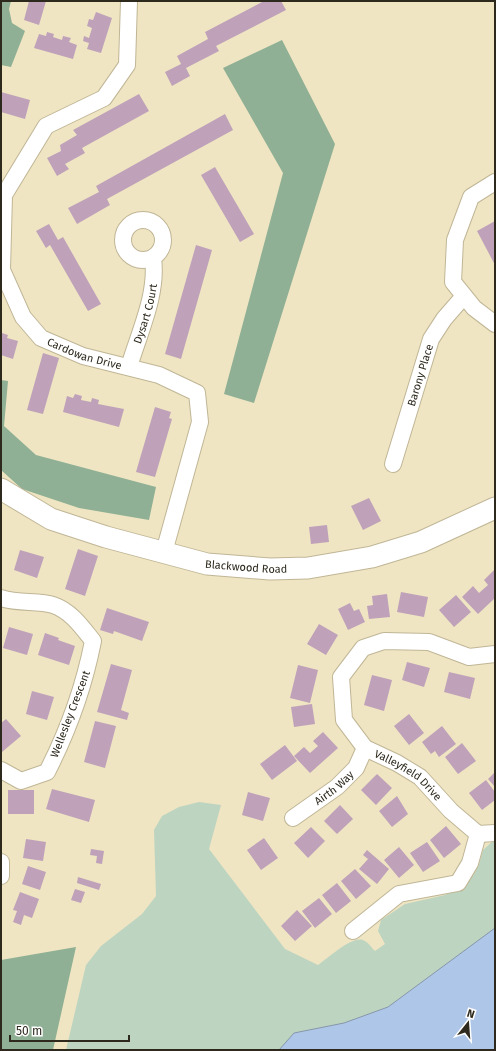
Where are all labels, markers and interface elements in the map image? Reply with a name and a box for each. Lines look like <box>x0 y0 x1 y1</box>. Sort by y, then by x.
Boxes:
street label: Dysart Court <box>131 283 160 345</box>
street label: Cardowan Drive <box>45 335 123 372</box>
street label: Barony Place <box>405 343 436 408</box>
street label: Blackwood Road <box>205 558 287 576</box>
street label: Wellesley Crescent <box>48 669 93 760</box>
street label: Valleyfield Drive <box>372 747 444 803</box>
street label: Airth Way <box>312 768 357 808</box>
north arrow <box>448 1003 488 1043</box>
text: N <box>465 1007 476 1021</box>
scale bar <box>10 1017 129 1043</box>
text: 50 m <box>16 1024 42 1038</box>

